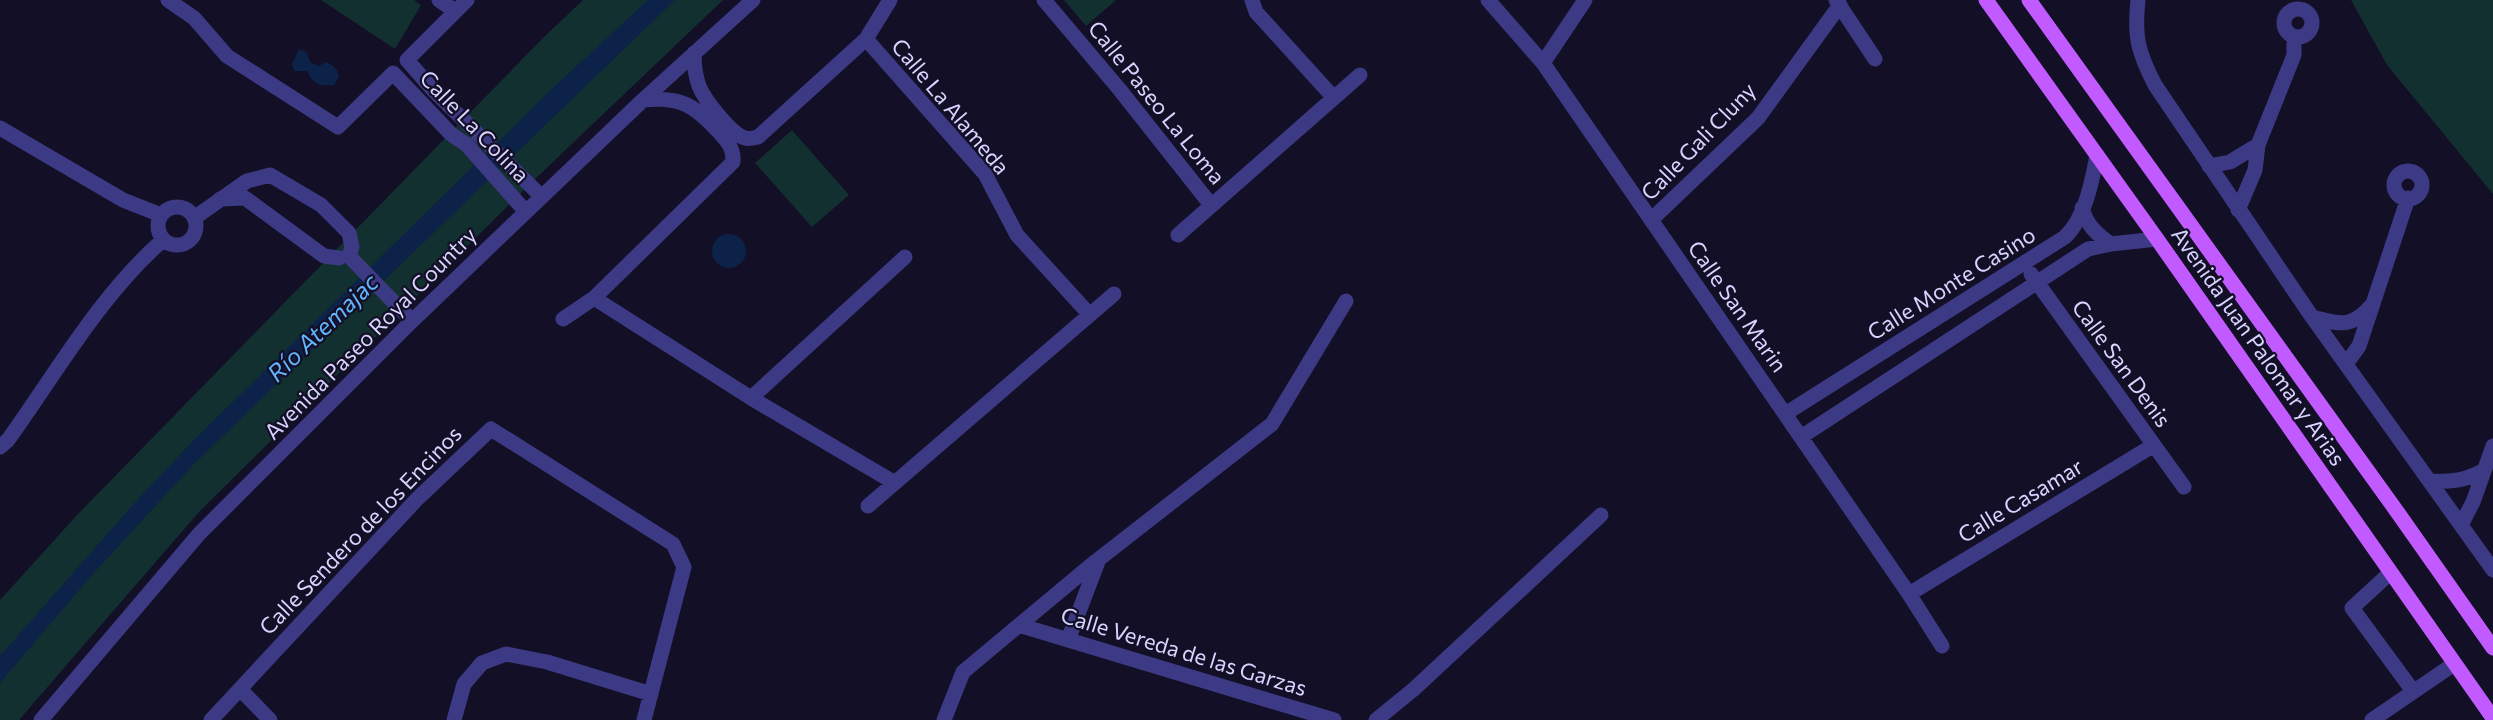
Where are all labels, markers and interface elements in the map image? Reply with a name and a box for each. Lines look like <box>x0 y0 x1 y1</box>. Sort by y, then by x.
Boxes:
street label: Calle Paseo La Loma <box>1083 15 1231 189</box>
street label: Calle La Alameda <box>886 33 1016 179</box>
street label: Calle La Colina <box>415 64 535 188</box>
street label: Calle Gali Cluny <box>1635 76 1761 206</box>
street label: Calle Monte Casino <box>1862 220 2040 346</box>
street label: Avenida Paseo Royal Country <box>258 221 482 445</box>
street label: Avenida Juan Palomar y Arias <box>2166 222 2352 470</box>
street label: Calle San Marin <box>1683 235 1793 377</box>
water label: Río Atemajac <box>261 267 384 387</box>
street label: Calle San Denis <box>2067 294 2177 432</box>
street label: Calle Sendero de los Encinos <box>253 420 467 640</box>
street label: Calle Casamar <box>1953 452 2088 548</box>
street label: Calle Vereda de las Garzas <box>1058 601 1310 701</box>

